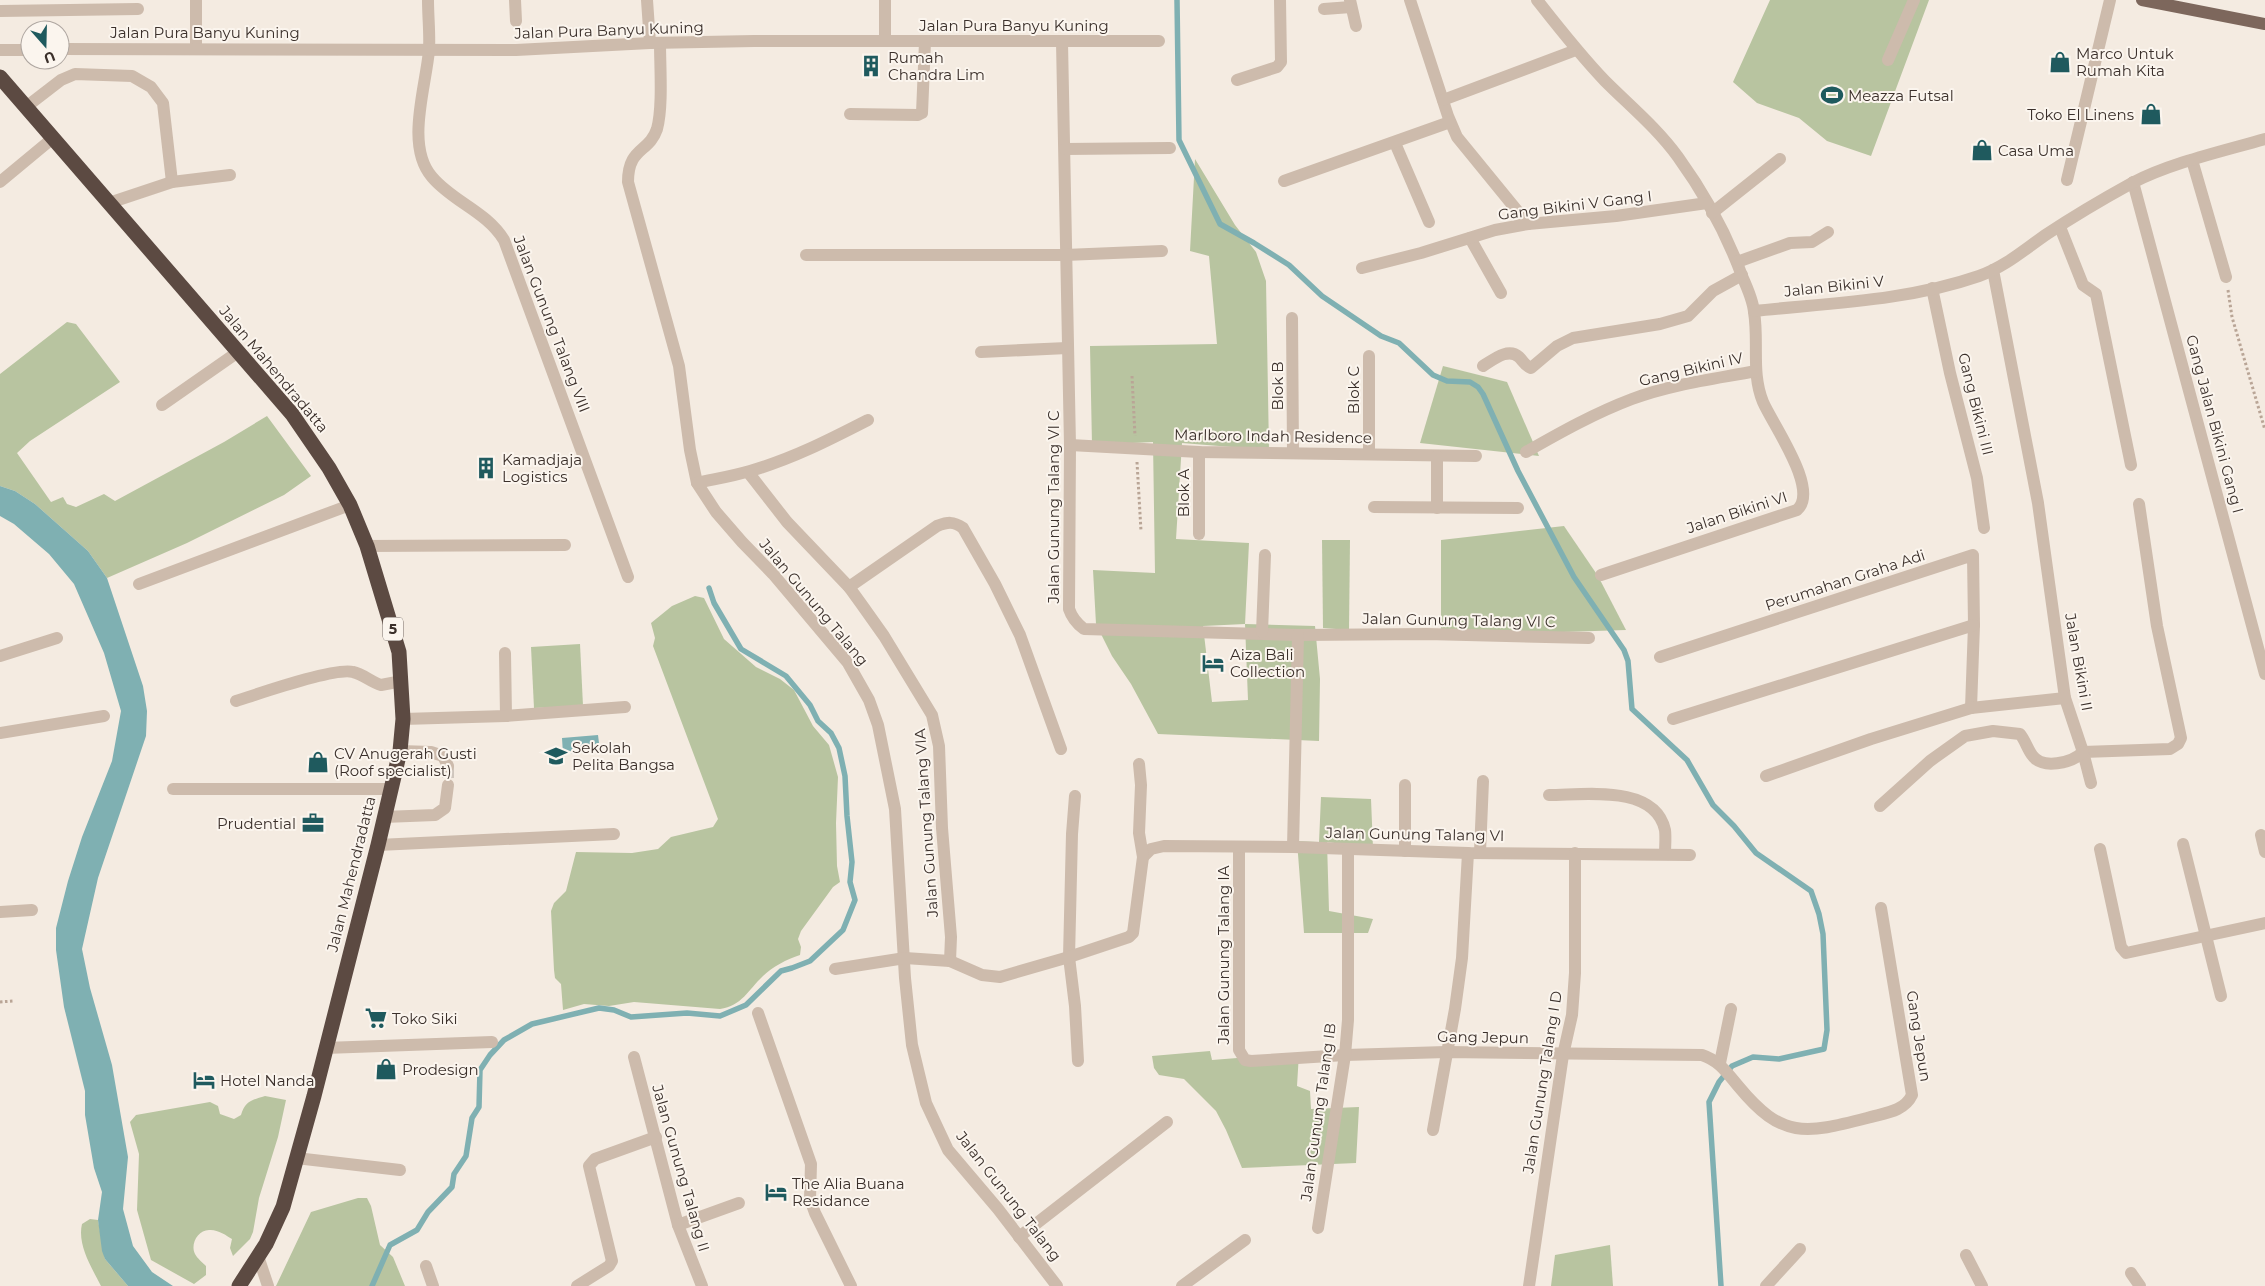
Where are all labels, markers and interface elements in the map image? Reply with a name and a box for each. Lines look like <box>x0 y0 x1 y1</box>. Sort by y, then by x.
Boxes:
street label: Jalan Pura Banyu Kuning <box>918 16 1109 35</box>
street label: Jalan Pura Banyu Kuning <box>513 17 704 43</box>
north arrow <box>20 20 70 70</box>
street label: Jalan Pura Banyu Kuning <box>109 23 300 42</box>
place label: Marco Untuk Rumah Kita <box>2076 44 2174 80</box>
text: U <box>41 47 58 68</box>
place label: Rumah Chandra Lim <box>888 48 985 84</box>
shop icon: Marco Untuk Rumah Kita <box>2047 49 2073 75</box>
building icon: Rumah Chandra Lim <box>858 53 884 79</box>
sports icon: Meazza Futsal <box>1819 82 1845 108</box>
place label: Meazza Futsal <box>1848 86 1954 105</box>
shop icon: Toko El Linens <box>2138 101 2164 127</box>
place label: Toko El Linens <box>2027 105 2134 124</box>
shop icon: Casa Uma <box>1969 137 1995 163</box>
place label: Casa Uma <box>1998 141 2074 160</box>
street label: Gang Bikini V Gang I <box>1497 186 1653 224</box>
street label: Jalan Gunung Talang VIII <box>509 232 594 415</box>
street label: Jalan Bikini V <box>1782 271 1885 301</box>
street label: Jalan Mahendradatta <box>215 301 333 436</box>
street label: Gang Jalan Bikini Gang I <box>2182 333 2248 515</box>
street label: Gang Bikini IV <box>1637 348 1745 390</box>
street label: Gang Bikini III <box>1954 351 1998 457</box>
street label: Blok B <box>1268 362 1287 410</box>
street label: Blok C <box>1344 365 1363 414</box>
street label: Jalan Gunung Talang VI C <box>1044 410 1063 605</box>
street label: Marlboro Indah Residence <box>1174 425 1372 447</box>
place label: Kamadjaja Logistics <box>502 450 582 486</box>
building icon: Kamadjaja Logistics <box>473 455 499 481</box>
street label: Blok A <box>1174 469 1193 517</box>
street label: Jalan Bikini VI <box>1683 487 1790 537</box>
street label: Jalan Gunung Talang <box>755 534 873 669</box>
street label: Perumahan Graha Adi <box>1763 545 1927 615</box>
street label: Jalan Gunung Talang VI C <box>1361 609 1556 631</box>
street label: Jalan Bikini II <box>2061 611 2097 712</box>
road number: 5 <box>383 618 403 640</box>
place label: Aiza Bali Collection <box>1230 645 1305 681</box>
hotel icon: Aiza Bali Collection <box>1200 650 1226 676</box>
street label: Jalan Gunung Talang VIA <box>910 728 942 919</box>
place label: Sekolah Pelita Bangsa <box>572 738 675 774</box>
school or university icon: Sekolah Pelita Bangsa <box>543 743 569 769</box>
place label: CV Anugerah Gusti (Roof specialist) <box>334 744 477 780</box>
shop icon: CV Anugerah Gusti (Roof specialist) <box>305 749 331 775</box>
street label: Jalan Mahendradatta <box>322 794 380 955</box>
office icon: Prudential <box>300 810 326 836</box>
place label: Prudential <box>217 814 296 833</box>
street label: Jalan Gunung Talang VI <box>1325 823 1504 845</box>
street label: Jalan Gunung Talang IA <box>1214 865 1233 1046</box>
street label: Jalan Gunung Talang I D <box>1518 989 1566 1176</box>
street label: Gang Jepun <box>1902 989 1936 1083</box>
supermarket icon: Toko Siki <box>363 1005 389 1031</box>
place label: Toko Siki <box>392 1009 457 1028</box>
street label: Jalan Gunung Talang IB <box>1296 1022 1340 1203</box>
street label: Gang Jepun <box>1437 1027 1529 1047</box>
shop icon: Prodesign <box>373 1056 399 1082</box>
place label: Prodesign <box>402 1060 479 1079</box>
hotel icon: Hotel Nanda <box>191 1067 217 1093</box>
place label: Hotel Nanda <box>220 1071 315 1090</box>
street label: Jalan Gunung Talang II <box>648 1081 714 1254</box>
street label: Jalan Gunung Talang <box>952 1126 1066 1265</box>
place label: The Alia Buana Residance <box>792 1174 905 1210</box>
hotel icon: The Alia Buana Residance <box>763 1179 789 1205</box>

